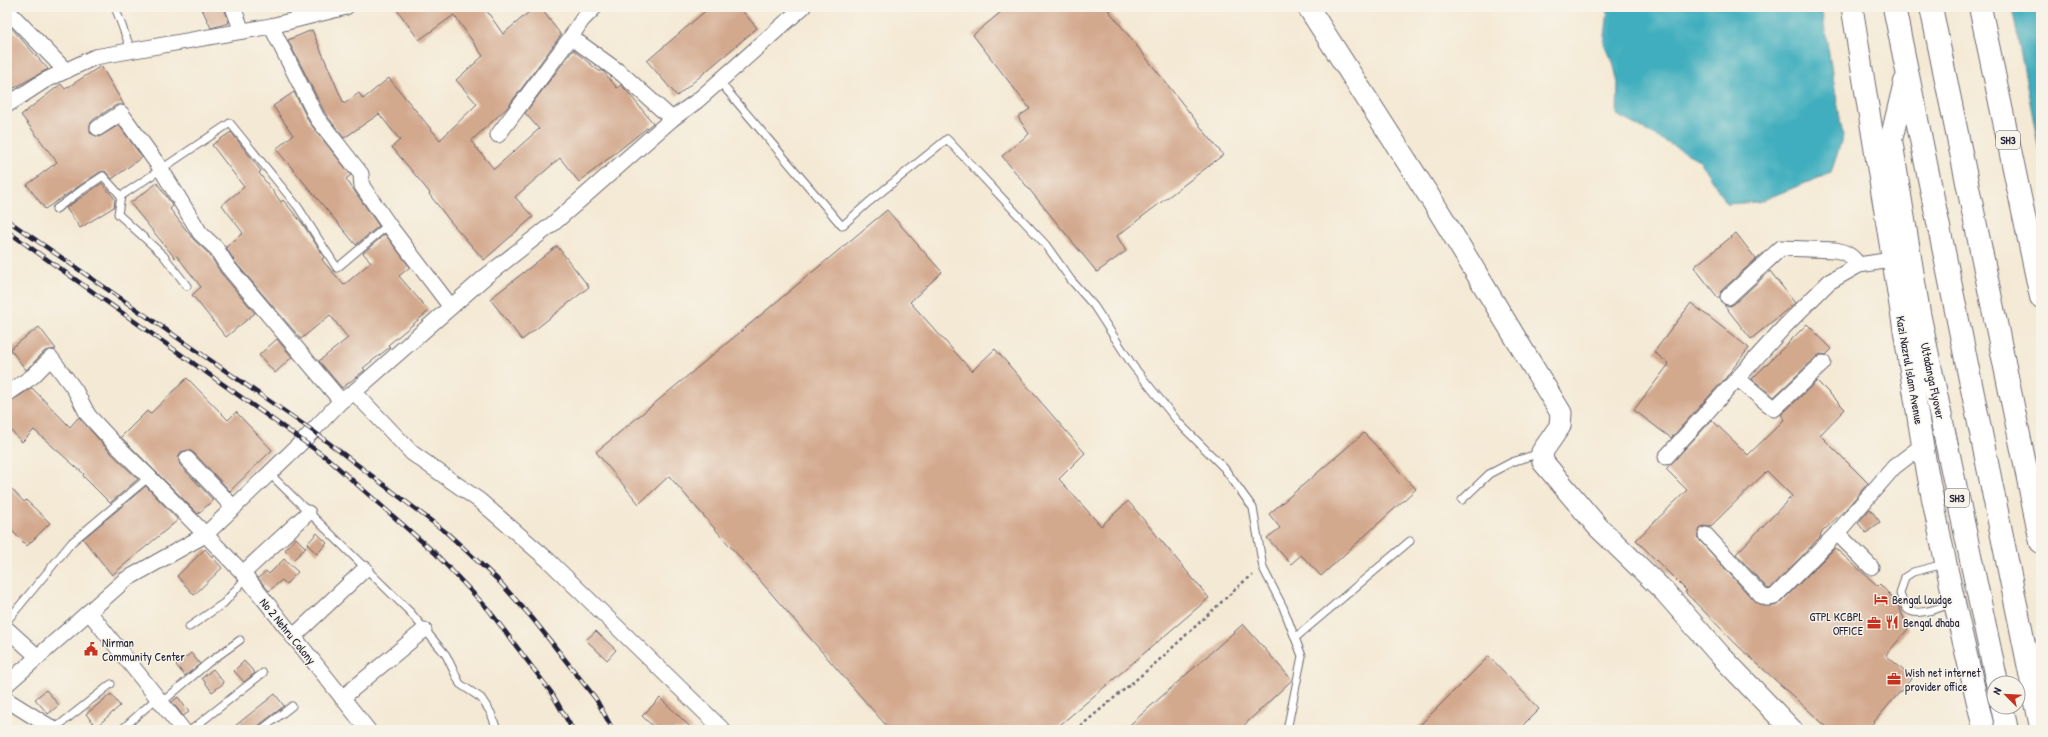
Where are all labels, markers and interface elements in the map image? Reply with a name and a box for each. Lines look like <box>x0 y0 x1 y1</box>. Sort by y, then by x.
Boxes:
road number: SH3 <box>1996 131 2020 149</box>
street label: Kazi Nazrul Islam Avenue <box>1892 314 1928 426</box>
street label: Ultadanga Flyover <box>1917 341 1950 421</box>
road number: SH3 <box>1945 489 1969 507</box>
hotel icon: Bengal loudge <box>1873 591 1889 607</box>
place label: Bengal loudge <box>1892 591 1952 608</box>
street label: No 2 Nehru Colony <box>256 594 320 668</box>
place label: GTPL KCBPL OFFICE <box>1809 608 1864 639</box>
restaurant icon: Bengal dhaba <box>1884 614 1900 630</box>
place label: Bengal dhaba <box>1903 614 1960 631</box>
office icon: GTPL KCBPL OFFICE <box>1866 615 1882 631</box>
place label: Nirman Community Center <box>102 634 185 665</box>
public building icon: Nirman Community Center <box>83 641 99 657</box>
place label: Wish net internet provider office <box>1905 664 1981 695</box>
office icon: Wish net internet provider office <box>1886 671 1902 687</box>
north arrow <box>1986 675 2026 715</box>
text: N <box>1989 685 2005 696</box>

